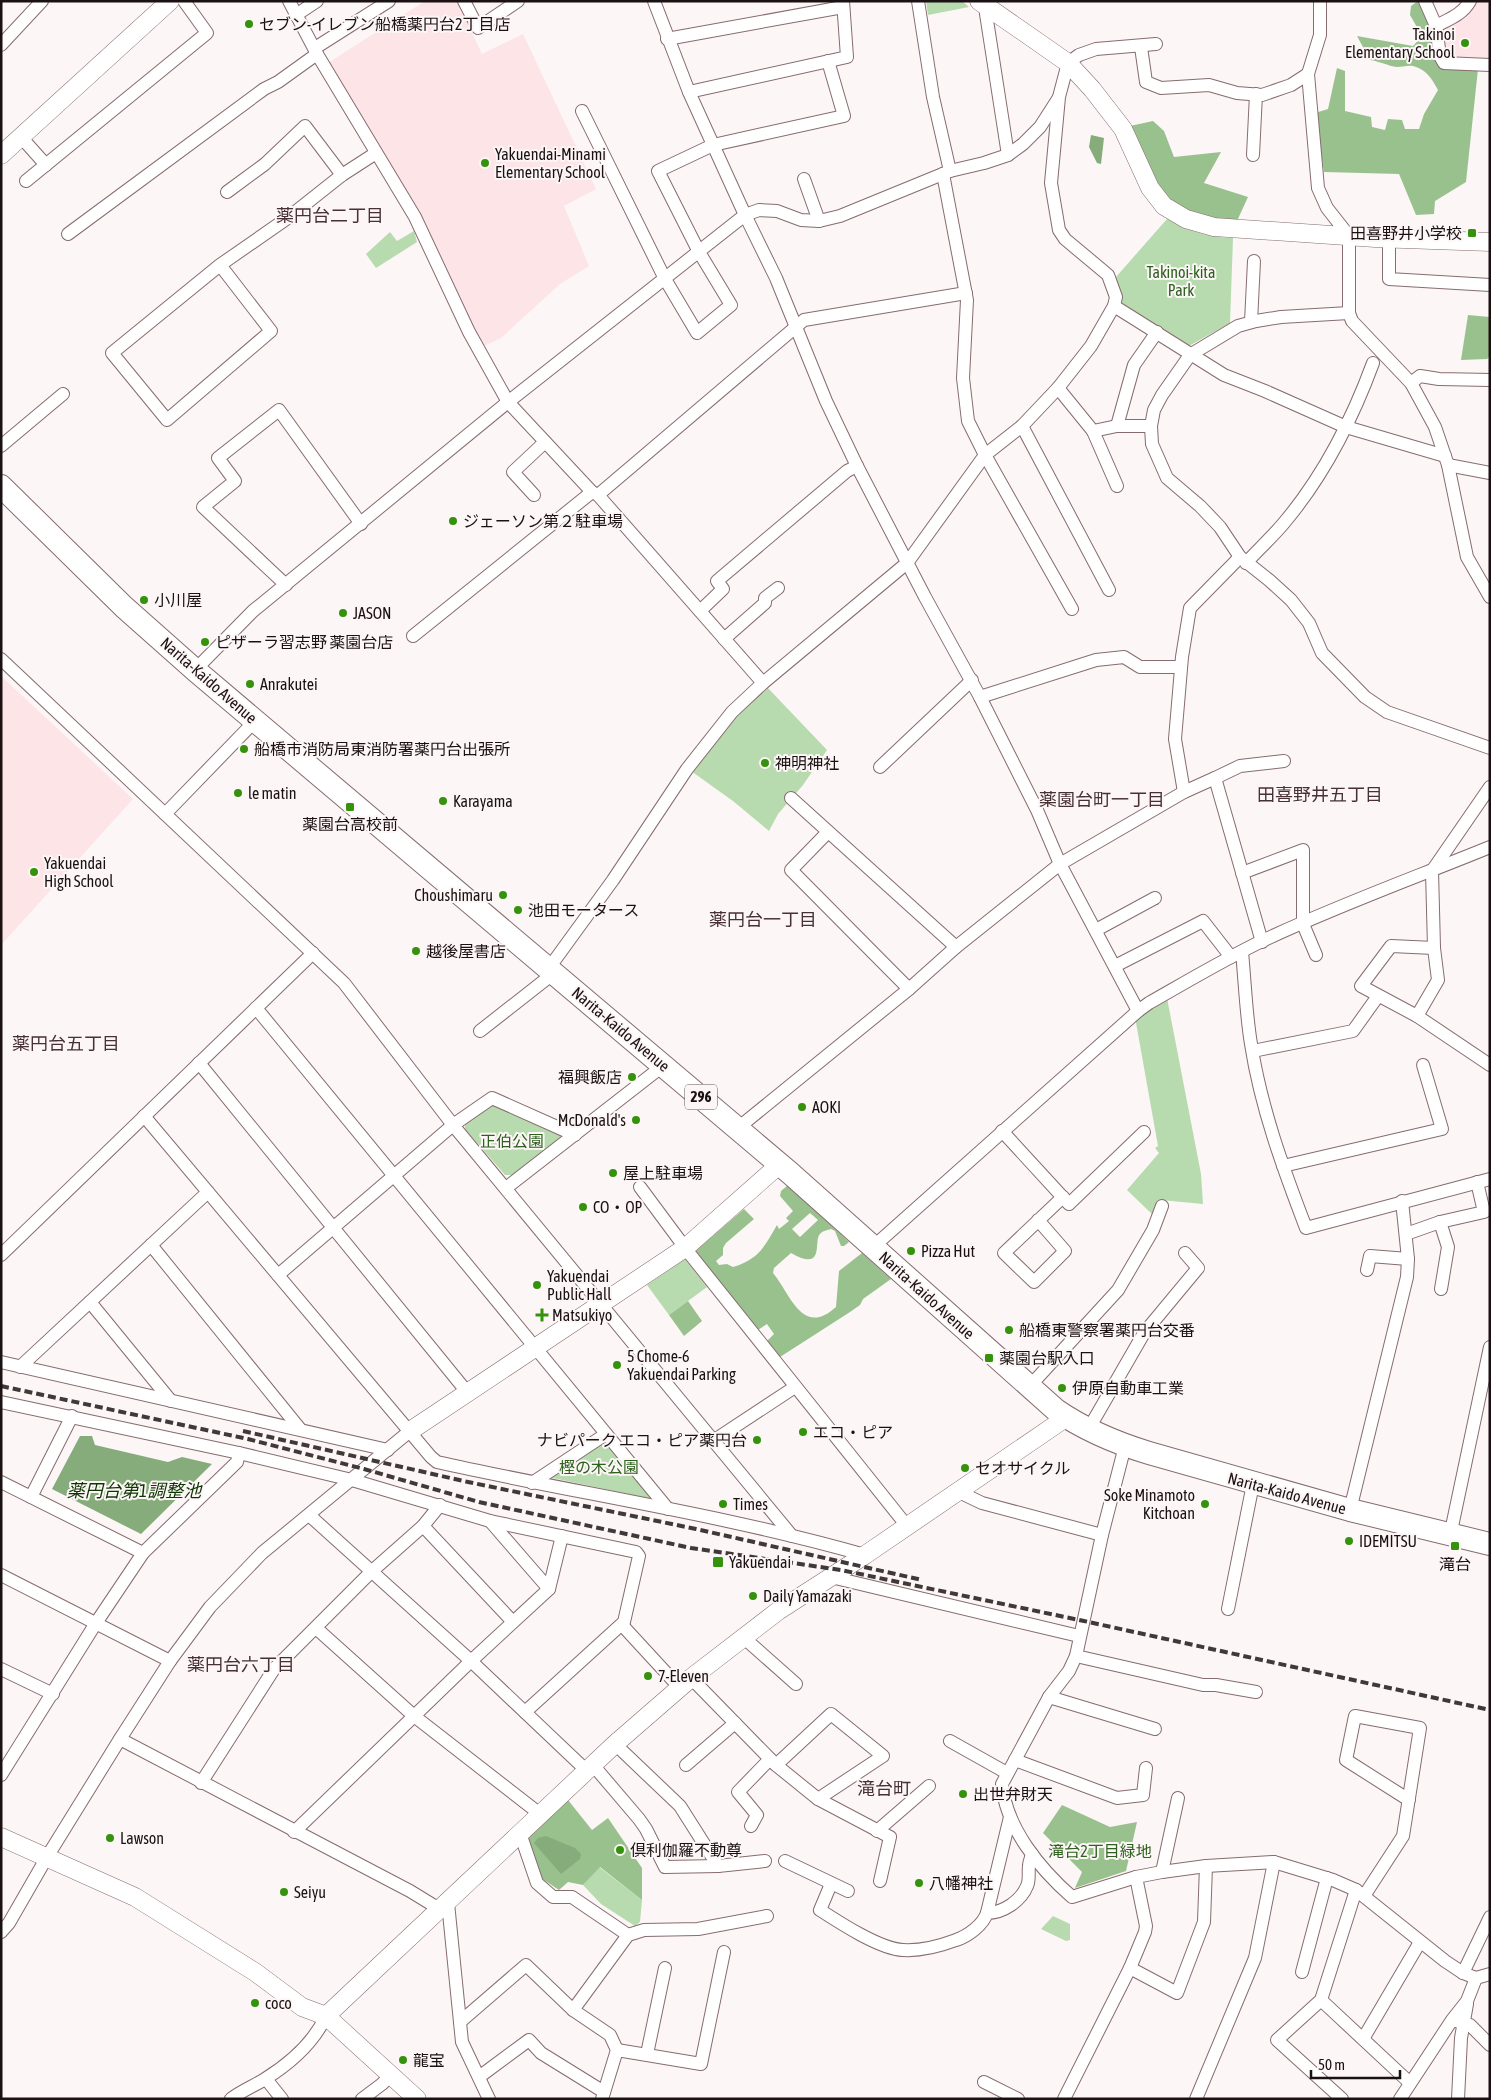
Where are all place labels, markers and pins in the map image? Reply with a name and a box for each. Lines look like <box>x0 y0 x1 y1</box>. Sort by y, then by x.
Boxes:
place label: セブン-イレブン船橋薬円台2丁目店 <box>259 15 511 33</box>
marker: セブン-イレブン船橋薬円台2丁目店 <box>243 18 255 30</box>
place label: Takinoi Elementary School <box>1345 25 1456 62</box>
marker: Takinoi Elementary School <box>1459 37 1471 49</box>
place label: Yakuendai-Minami Elementary School <box>495 145 606 182</box>
marker: Yakuendai-Minami Elementary School <box>479 157 491 169</box>
place label: 田喜野井小学校 <box>1350 224 1462 242</box>
marker: 田喜野井小学校 <box>1466 227 1478 239</box>
place label: ジェーソン第２駐車場 <box>463 512 623 530</box>
marker: ジェーソン第２駐車場 <box>447 515 459 527</box>
place label: 小川屋 <box>154 591 202 609</box>
marker: 小川屋 <box>138 594 150 606</box>
place label: JASON <box>353 604 391 622</box>
marker: JASON <box>337 607 349 619</box>
place label: ピザーラ習志野 薬園台店 <box>215 633 393 651</box>
marker: ピザーラ習志野 薬園台店 <box>199 636 211 648</box>
place label: Anrakutei <box>260 675 318 693</box>
marker: Anrakutei <box>244 678 256 690</box>
place label: 船橋市消防局東消防署薬円台出張所 <box>254 740 510 758</box>
marker: 船橋市消防局東消防署薬円台出張所 <box>238 743 250 755</box>
place label: 神明神社 <box>775 754 839 772</box>
marker: 神明神社 <box>759 757 771 769</box>
place label: le matin <box>248 784 297 802</box>
marker: le matin <box>232 787 244 799</box>
place label: Karayama <box>453 792 513 811</box>
marker: Karayama <box>437 795 449 807</box>
marker: 薬園台高校前 <box>344 801 356 813</box>
place label: 薬園台高校前 <box>302 815 398 833</box>
place label: Yakuendai High School <box>44 854 114 891</box>
marker: Yakuendai High School <box>28 866 40 878</box>
place label: Choushimaru <box>414 886 493 904</box>
marker: Choushimaru <box>497 889 509 901</box>
place label: 池田モータース <box>528 901 639 919</box>
marker: 池田モータース <box>512 904 524 916</box>
place label: 越後屋書店 <box>426 942 506 960</box>
marker: 越後屋書店 <box>410 945 422 957</box>
place label: 福興飯店 <box>558 1068 622 1086</box>
marker: 福興飯店 <box>626 1071 638 1083</box>
place label: AOKI <box>812 1098 841 1116</box>
marker: AOKI <box>796 1101 808 1113</box>
place label: McDonald's <box>558 1111 626 1129</box>
marker: McDonald's <box>630 1114 642 1126</box>
place label: 屋上駐車場 <box>623 1164 703 1182</box>
marker: 屋上駐車場 <box>607 1167 619 1179</box>
place label: CO・OP <box>593 1198 643 1216</box>
marker: CO・OP <box>577 1201 589 1213</box>
place label: Pizza Hut <box>921 1242 975 1260</box>
marker: Pizza Hut <box>905 1245 917 1257</box>
place label: Yakuendai Public Hall <box>547 1267 612 1303</box>
marker: Yakuendai Public Hall <box>531 1279 543 1291</box>
place label: Matsukiyo <box>552 1306 612 1325</box>
marker: Matsukiyo <box>536 1309 548 1321</box>
place label: 船橋東警察署薬円台交番 <box>1019 1321 1195 1339</box>
marker: 船橋東警察署薬円台交番 <box>1003 1324 1015 1336</box>
place label: 5 Chome-6 Yakuendai Parking <box>627 1347 736 1384</box>
place label: 薬園台駅入口 <box>999 1349 1095 1367</box>
marker: 薬園台駅入口 <box>983 1352 995 1364</box>
marker: 5 Chome-6 Yakuendai Parking <box>611 1359 623 1371</box>
place label: 伊原自動車工業 <box>1072 1379 1184 1397</box>
marker: 伊原自動車工業 <box>1056 1382 1068 1394</box>
place label: エコ・ピア <box>813 1423 893 1441</box>
marker: エコ・ピア <box>797 1426 809 1438</box>
place label: ナビパーク エコ・ピア薬円台 <box>537 1431 747 1449</box>
marker: ナビパーク エコ・ピア薬円台 <box>751 1434 763 1446</box>
place label: セオサイクル <box>975 1459 1070 1477</box>
marker: セオサイクル <box>959 1462 971 1474</box>
place label: Soke Minamoto Kitchoan <box>1104 1486 1195 1522</box>
place label: Times <box>733 1495 768 1513</box>
marker: Times <box>717 1498 729 1510</box>
marker: Soke Minamoto Kitchoan <box>1199 1498 1211 1510</box>
place label: IDEMITSU <box>1359 1532 1417 1550</box>
marker: IDEMITSU <box>1343 1535 1355 1547</box>
marker: 滝台 <box>1449 1540 1461 1552</box>
place label: Yakuendai <box>729 1553 791 1571</box>
marker: Yakuendai <box>711 1555 725 1569</box>
place label: 滝台 <box>1439 1555 1471 1573</box>
place label: Daily Yamazaki <box>763 1587 852 1606</box>
marker: Daily Yamazaki <box>747 1590 759 1602</box>
place label: 7-Eleven <box>658 1667 709 1685</box>
marker: 7-Eleven <box>642 1670 654 1682</box>
place label: 出世弁財天 <box>973 1785 1053 1803</box>
marker: 出世弁財天 <box>957 1788 969 1800</box>
place label: Lawson <box>120 1829 164 1847</box>
marker: Lawson <box>104 1832 116 1844</box>
place label: 倶利伽羅不動尊 <box>630 1841 742 1859</box>
marker: 倶利伽羅不動尊 <box>614 1844 626 1856</box>
place label: 八幡神社 <box>929 1874 993 1892</box>
marker: 八幡神社 <box>913 1877 925 1889</box>
place label: Seiyu <box>294 1883 326 1902</box>
marker: Seiyu <box>278 1886 290 1898</box>
place label: coco <box>265 1994 292 2012</box>
marker: coco <box>249 1997 261 2009</box>
place label: 龍宝 <box>413 2051 445 2069</box>
marker: 龍宝 <box>397 2054 409 2066</box>

